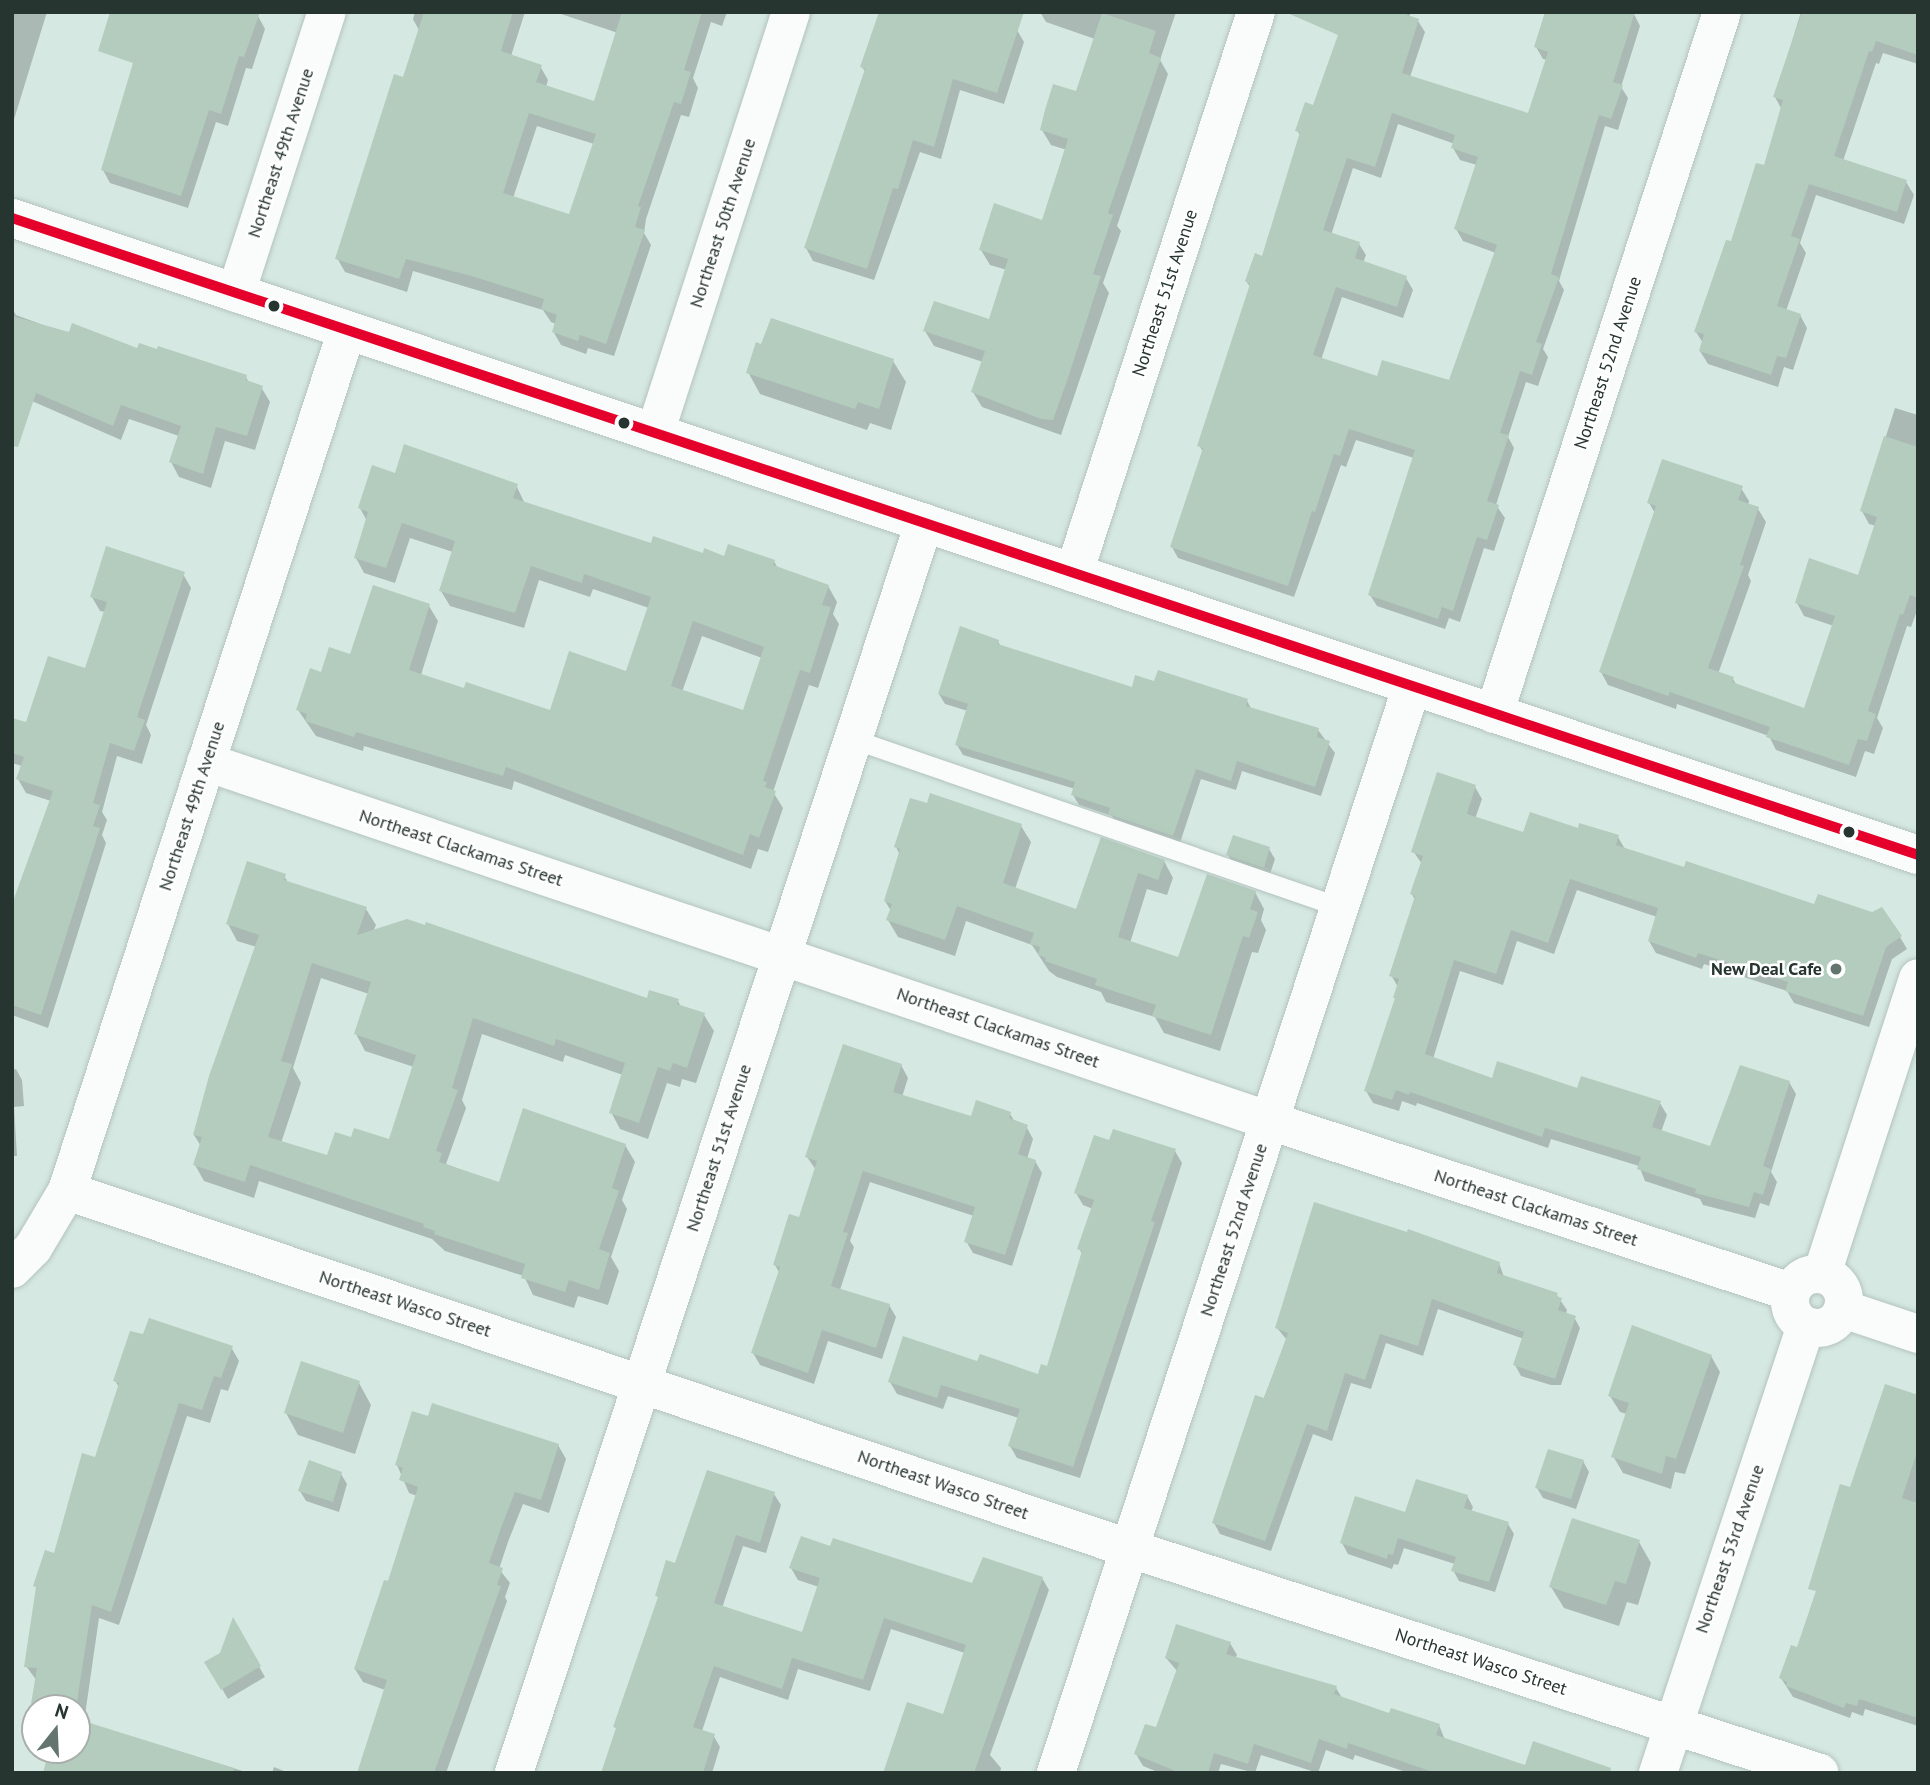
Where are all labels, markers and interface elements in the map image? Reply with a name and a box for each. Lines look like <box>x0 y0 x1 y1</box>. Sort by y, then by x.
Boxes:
street label: Northeast 49th Avenue <box>243 65 319 241</box>
street label: Northeast 50th Avenue <box>685 135 761 311</box>
street label: Northeast 51st Avenue <box>1128 206 1202 380</box>
street label: Northeast 52nd Avenue <box>1570 274 1646 452</box>
unlabelled marker <box>267 299 281 313</box>
unlabelled marker <box>617 416 631 430</box>
street label: Northeast 49th Avenue <box>154 718 230 894</box>
street label: Northeast Clackamas Street <box>356 805 566 891</box>
unlabelled marker <box>1842 825 1856 839</box>
place label: New Deal Cafe <box>1710 958 1822 980</box>
marker: New Deal Cafe <box>1828 961 1844 977</box>
street label: Northeast Clackamas Street <box>894 983 1102 1073</box>
street label: Northeast 51st Avenue <box>682 1061 756 1235</box>
street label: Northeast 52nd Avenue <box>1196 1141 1272 1319</box>
street label: Northeast Clackamas Street <box>1431 1165 1641 1251</box>
street label: Northeast Wasco Street <box>316 1266 494 1342</box>
street label: Northeast Wasco Street <box>855 1446 1031 1524</box>
street label: Northeast 53rd Avenue <box>1691 1462 1769 1636</box>
street label: Northeast Wasco Street <box>1392 1624 1570 1700</box>
north arrow <box>21 1694 91 1764</box>
text: N <box>52 1698 72 1724</box>

